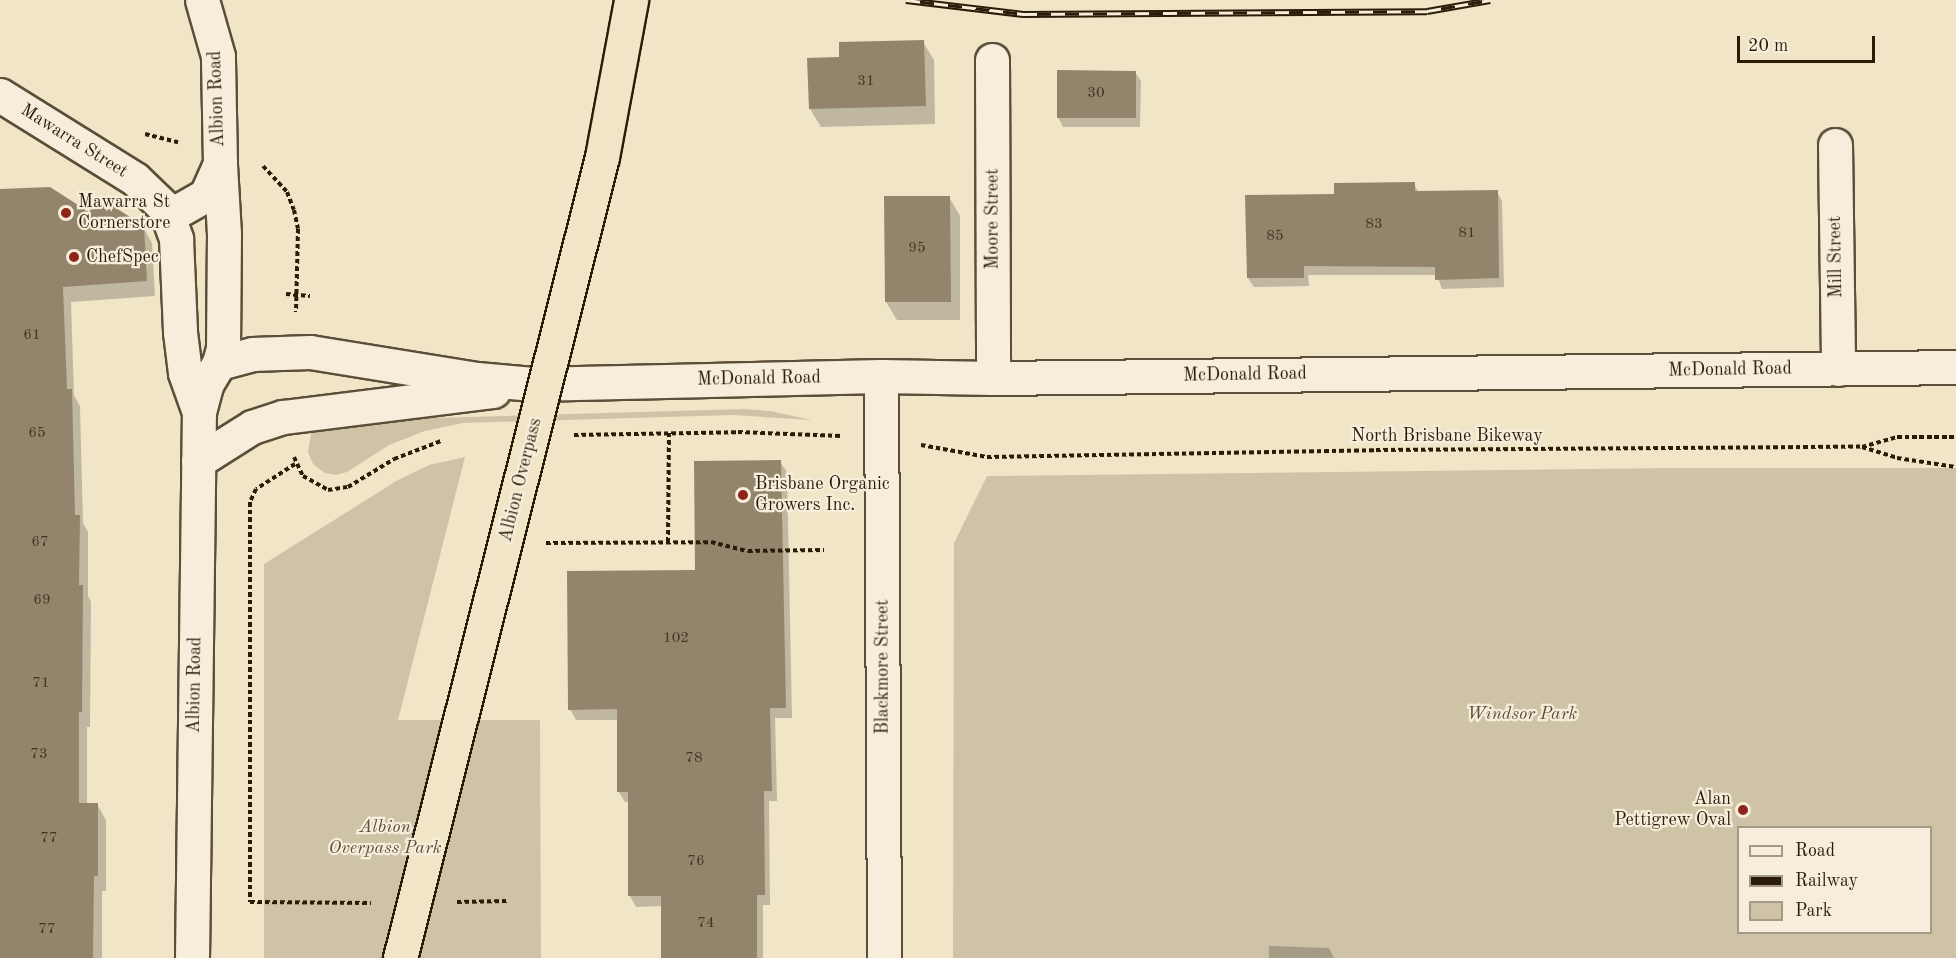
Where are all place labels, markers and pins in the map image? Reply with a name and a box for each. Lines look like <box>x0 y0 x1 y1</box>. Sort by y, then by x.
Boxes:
place label: Mawarra St Cornerstore <box>78 192 170 234</box>
marker: Mawarra St Cornerstore <box>59 206 73 220</box>
place label: ChefSpec <box>86 246 159 268</box>
marker: ChefSpec <box>67 250 81 264</box>
place label: Brisbane Organic Growers Inc. <box>755 474 890 516</box>
marker: Brisbane Organic Growers Inc. <box>736 488 750 502</box>
place label: Alan Pettigrew Oval <box>1614 789 1731 832</box>
marker: Alan Pettigrew Oval <box>1736 803 1750 817</box>

